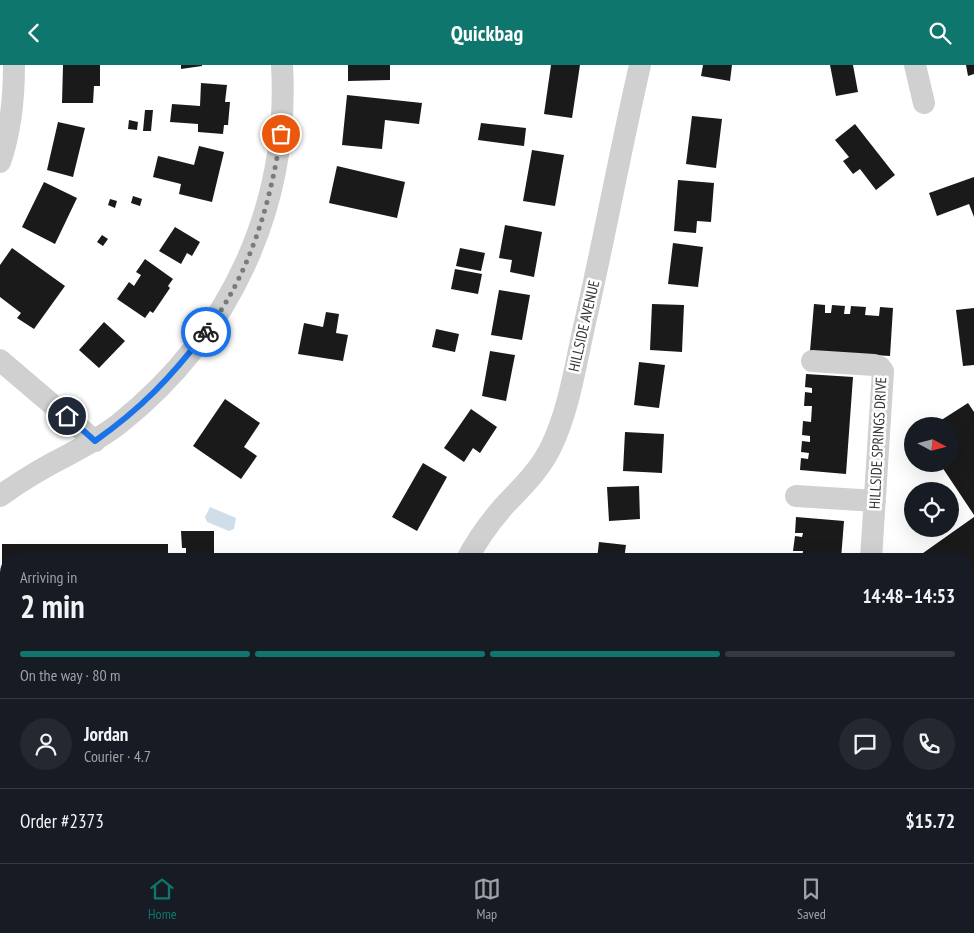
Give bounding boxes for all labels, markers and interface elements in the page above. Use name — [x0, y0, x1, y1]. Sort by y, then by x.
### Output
icon: back — [20, 19, 48, 47]
text: Quickbag — [451, 19, 523, 47]
icon: search — [926, 19, 954, 47]
pin — [260, 113, 302, 155]
icon: bag — [267, 120, 295, 148]
street label: HILLSIDE AVENUE — [564, 278, 603, 373]
courier — [181, 307, 231, 357]
icon: bike — [192, 318, 220, 346]
street label: HILLSIDE SPRINGS DRIVE — [865, 376, 890, 510]
pin — [46, 395, 88, 437]
icon: home — [53, 402, 81, 430]
north arrow — [904, 417, 959, 473]
map controls — [904, 417, 959, 537]
button: locate — [904, 482, 959, 537]
text: Arriving in — [20, 567, 77, 587]
text: 14:48–14:53 — [862, 584, 955, 608]
text: 2 min — [20, 585, 85, 627]
text: On the way · 80 m — [20, 665, 120, 685]
button: person — [20, 718, 72, 770]
button: chat — [839, 718, 891, 770]
button: phone — [903, 718, 955, 770]
text: Jordan — [84, 722, 128, 746]
text: Courier · 4.7 — [84, 746, 151, 766]
text: Order #2373 — [20, 809, 104, 833]
text: $15.72 — [906, 809, 955, 833]
tab: Home — [148, 875, 177, 923]
tab: Map — [473, 875, 501, 923]
tab: Saved — [797, 875, 826, 923]

